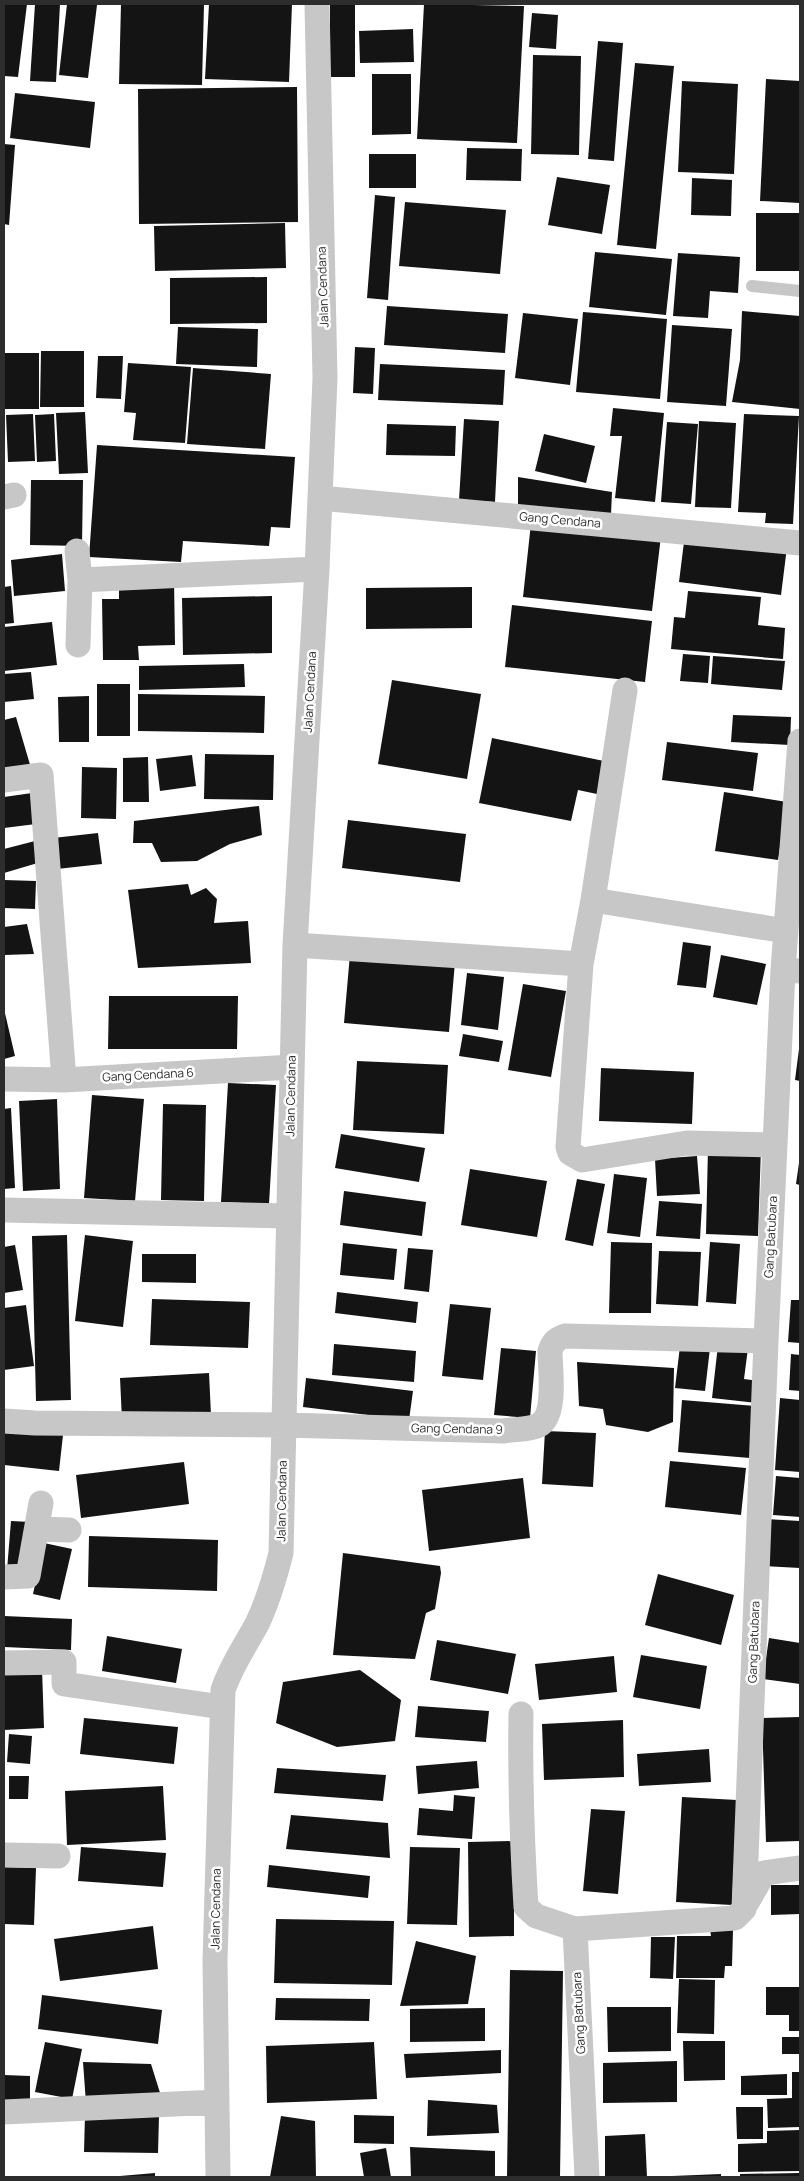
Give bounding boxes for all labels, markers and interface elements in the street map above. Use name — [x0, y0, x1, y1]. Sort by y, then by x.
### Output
street label: Jalan Cendana — [313, 246, 332, 328]
street label: Gang Cendana — [519, 507, 602, 532]
street label: Jalan Cendana — [299, 651, 320, 733]
street label: Jalan Cendana — [281, 1055, 300, 1137]
street label: Gang Cendana 6 — [102, 1064, 194, 1085]
street label: Gang Batubara — [760, 1195, 781, 1278]
street label: Gang Cendana 9 — [411, 1419, 503, 1438]
street label: Jalan Cendana — [272, 1460, 291, 1542]
street label: Gang Batubara — [744, 1601, 763, 1683]
street label: Jalan Cendana — [206, 1868, 225, 1950]
street label: Gang Batubara — [568, 1972, 589, 2055]

